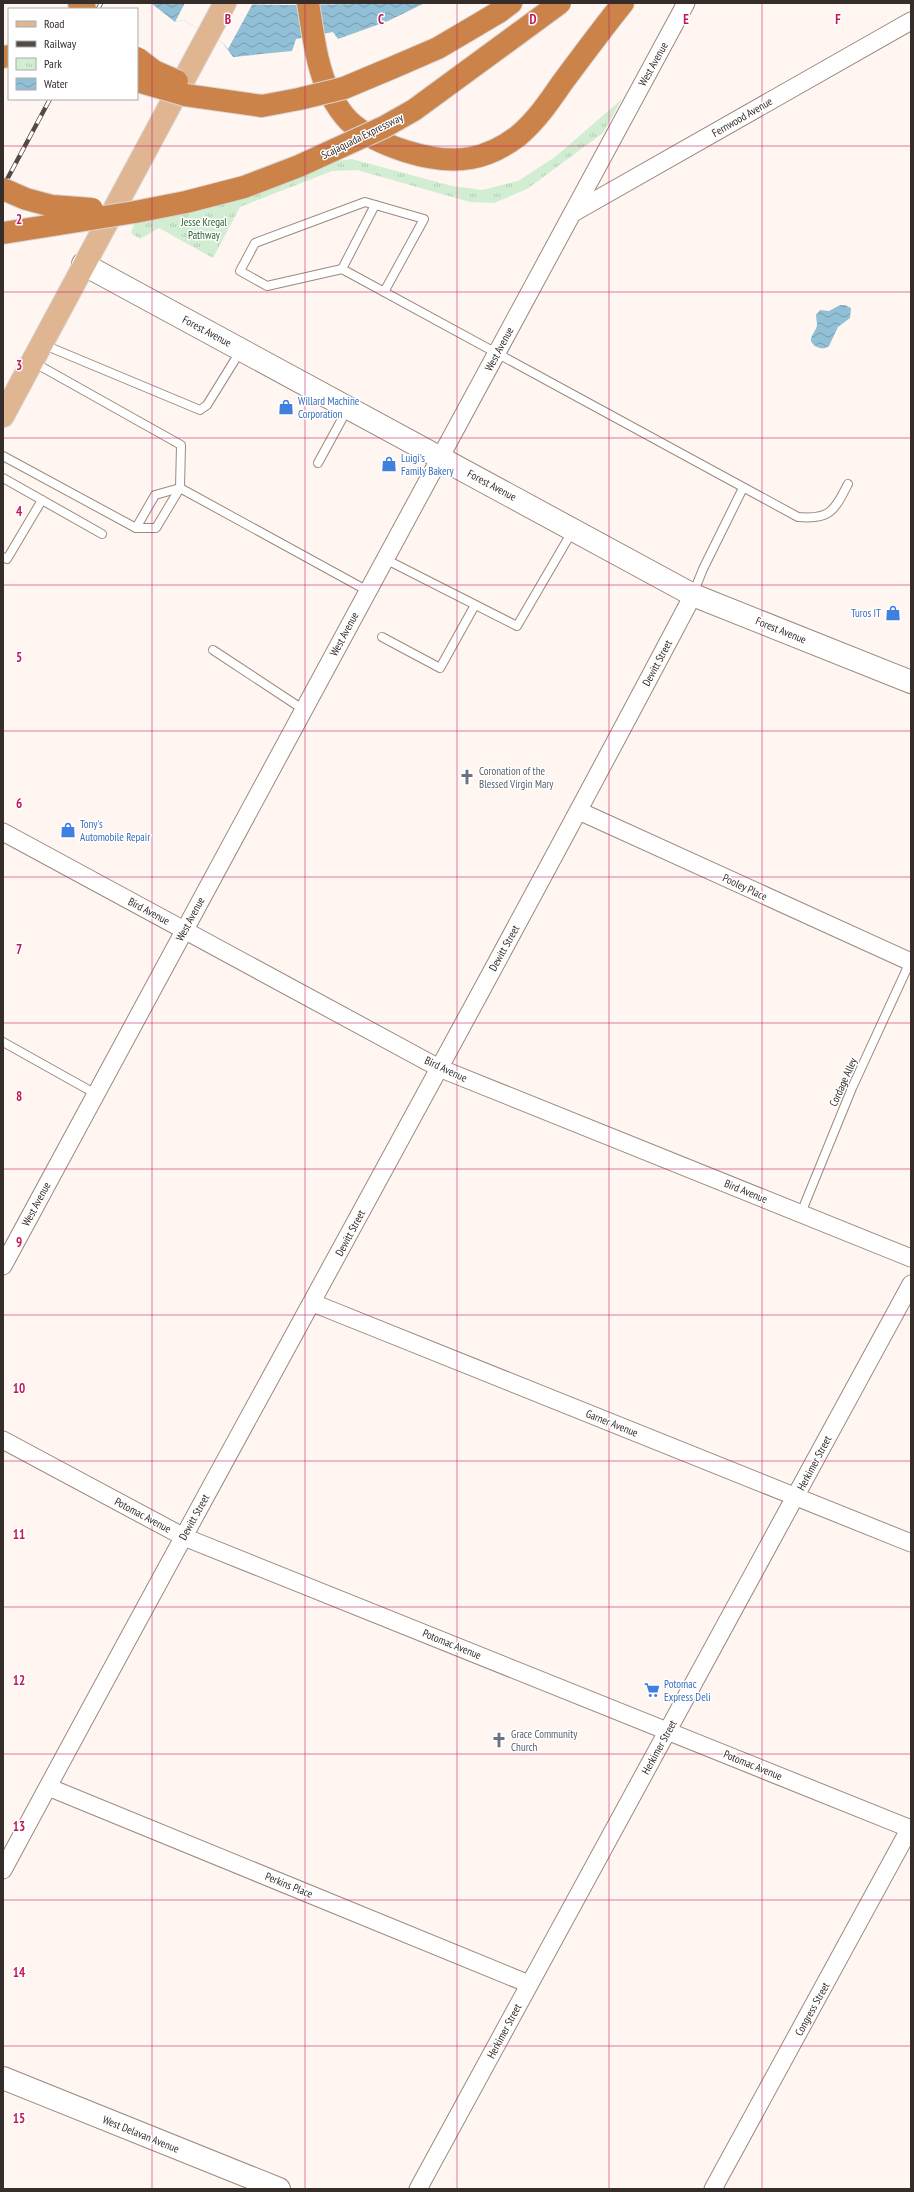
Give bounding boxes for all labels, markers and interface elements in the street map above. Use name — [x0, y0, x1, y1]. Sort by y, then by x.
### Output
legend — [8, 8, 138, 100]
text: B — [225, 11, 231, 28]
text: C — [378, 11, 384, 28]
text: D — [530, 11, 537, 28]
text: E — [683, 11, 689, 28]
text: F — [835, 11, 841, 28]
text: Road — [44, 16, 64, 31]
text: Railway — [44, 36, 77, 51]
street label: West Avenue — [635, 39, 671, 88]
text: Park — [44, 56, 62, 71]
text: Water — [44, 76, 69, 91]
street label: Fernwood Avenue — [709, 94, 775, 140]
street label: Scajaquada Expressway — [319, 110, 406, 162]
text: 2 — [16, 211, 22, 228]
park label: Jesse Kregal Pathway — [180, 215, 227, 242]
street label: Forest Avenue — [180, 312, 234, 350]
street label: West Avenue — [482, 324, 517, 374]
text: 3 — [16, 357, 22, 374]
place label: Willard Machine Corporation — [298, 394, 360, 421]
shop icon: Willard Machine Corporation — [277, 398, 295, 416]
place label: Luigi's Family Bakery — [401, 451, 454, 478]
shop icon: Luigi's Family Bakery — [380, 455, 398, 473]
street label: Forest Avenue — [465, 466, 519, 504]
text: 4 — [16, 503, 23, 520]
shop icon: Turos IT — [884, 604, 902, 622]
place label: Turos IT — [851, 606, 881, 620]
street label: West Avenue — [327, 609, 362, 659]
street label: Forest Avenue — [754, 613, 809, 647]
street label: Dewitt Street — [639, 638, 675, 688]
text: 5 — [16, 649, 22, 666]
place label: Coronation of the Blessed Virgin Mary — [479, 764, 554, 791]
church icon: Coronation of the Blessed Virgin Mary — [458, 768, 476, 786]
text: 6 — [16, 795, 22, 812]
place label: Tony's Automobile Repair — [80, 817, 150, 844]
shop icon: Tony's Automobile Repair — [59, 821, 77, 839]
street label: Pooley Place — [721, 871, 770, 904]
street label: Bird Avenue — [126, 894, 173, 928]
street label: West Avenue — [173, 894, 208, 944]
street label: Dewitt Street — [486, 923, 522, 973]
text: 7 — [16, 941, 22, 958]
street label: Bird Avenue — [423, 1053, 470, 1085]
street label: Cordage Alley — [826, 1055, 860, 1109]
text: 8 — [16, 1088, 22, 1105]
street label: Bird Avenue — [722, 1176, 770, 1206]
street label: West Avenue — [19, 1179, 54, 1229]
street label: Dewitt Street — [332, 1208, 368, 1258]
text: 9 — [16, 1234, 22, 1251]
text: 10 — [13, 1380, 25, 1397]
street label: Garner Avenue — [584, 1406, 641, 1440]
street label: Herkimer Street — [794, 1433, 834, 1493]
street label: Dewitt Street — [176, 1492, 212, 1542]
street label: Potomac Avenue — [112, 1494, 174, 1536]
text: 11 — [13, 1526, 25, 1543]
street label: Potomac Avenue — [421, 1626, 484, 1662]
text: 12 — [13, 1672, 25, 1689]
place label: Potomac Express Deli — [664, 1677, 711, 1704]
supermarket icon: Potomac Express Deli — [643, 1681, 661, 1699]
street label: Herkimer Street — [638, 1717, 680, 1777]
place label: Grace Community Church — [511, 1727, 578, 1754]
church icon: Grace Community Church — [490, 1731, 508, 1749]
street label: Potomac Avenue — [722, 1747, 785, 1783]
text: 13 — [13, 1818, 25, 1835]
street label: Perkins Place — [263, 1869, 315, 1901]
text: 14 — [13, 1964, 26, 1981]
street label: Congress Street — [792, 1980, 832, 2038]
street label: Herkimer Street — [484, 2001, 524, 2061]
text: 15 — [13, 2110, 25, 2127]
street label: West Delavan Avenue — [101, 2112, 182, 2156]

